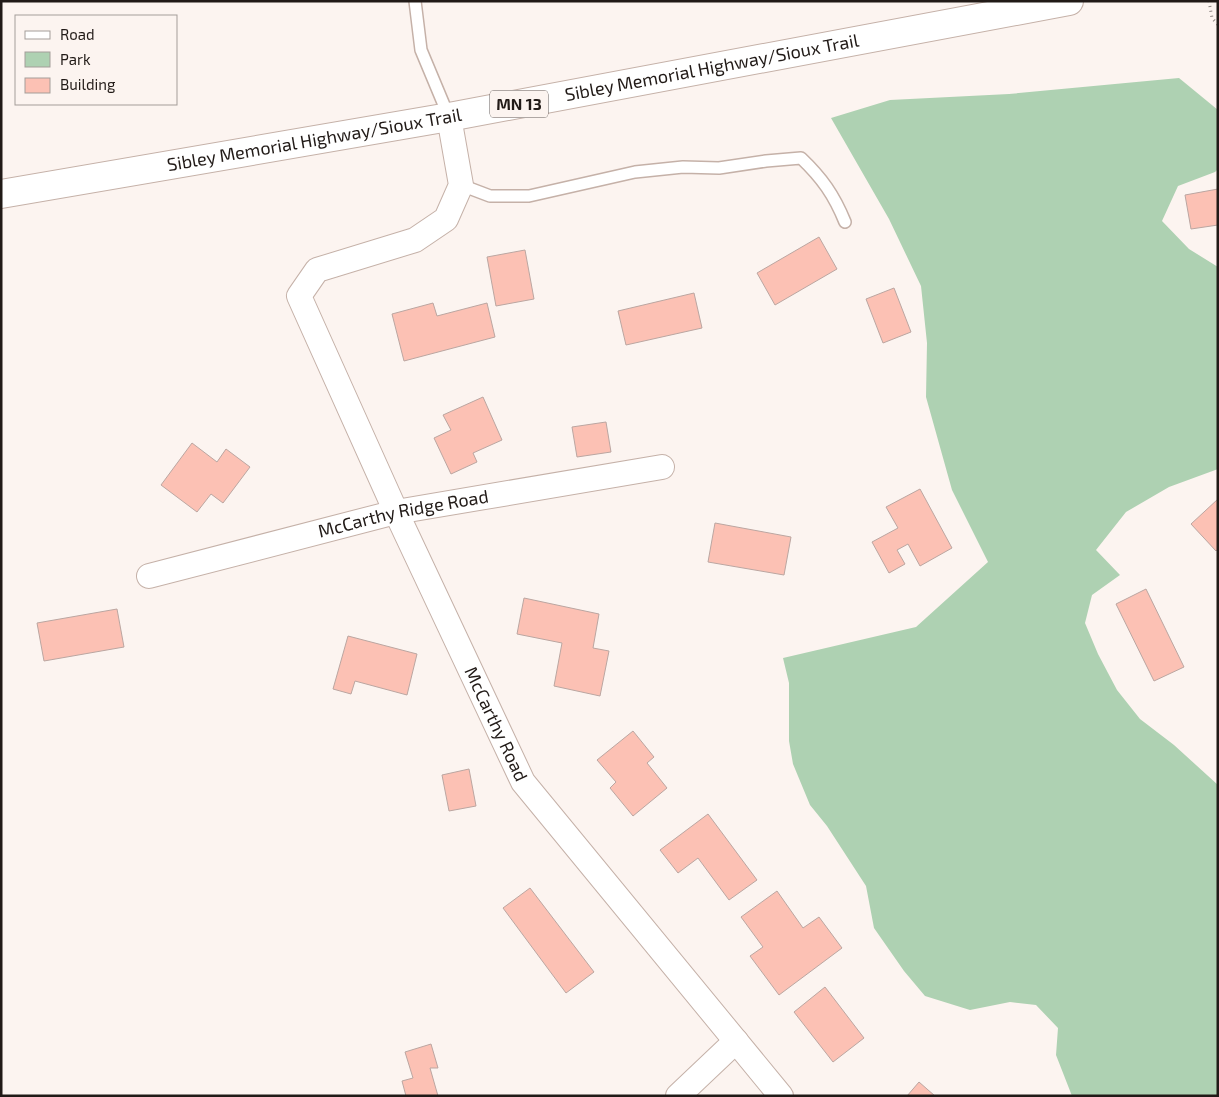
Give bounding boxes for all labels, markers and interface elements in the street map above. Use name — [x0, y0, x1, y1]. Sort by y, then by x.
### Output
legend — [15, 15, 178, 105]
text: Road — [60, 25, 95, 43]
street label: Sibley Memorial Highway/Sioux Trail — [563, 28, 861, 105]
text: Park — [60, 50, 91, 68]
text: Building — [60, 75, 116, 93]
road number: MN 13 — [490, 90, 548, 118]
street label: Sibley Memorial Highway/Sioux Trail — [165, 103, 464, 175]
street label: McCarthy Ridge Road — [316, 485, 490, 542]
street label: McCarthy Road — [460, 663, 533, 784]

